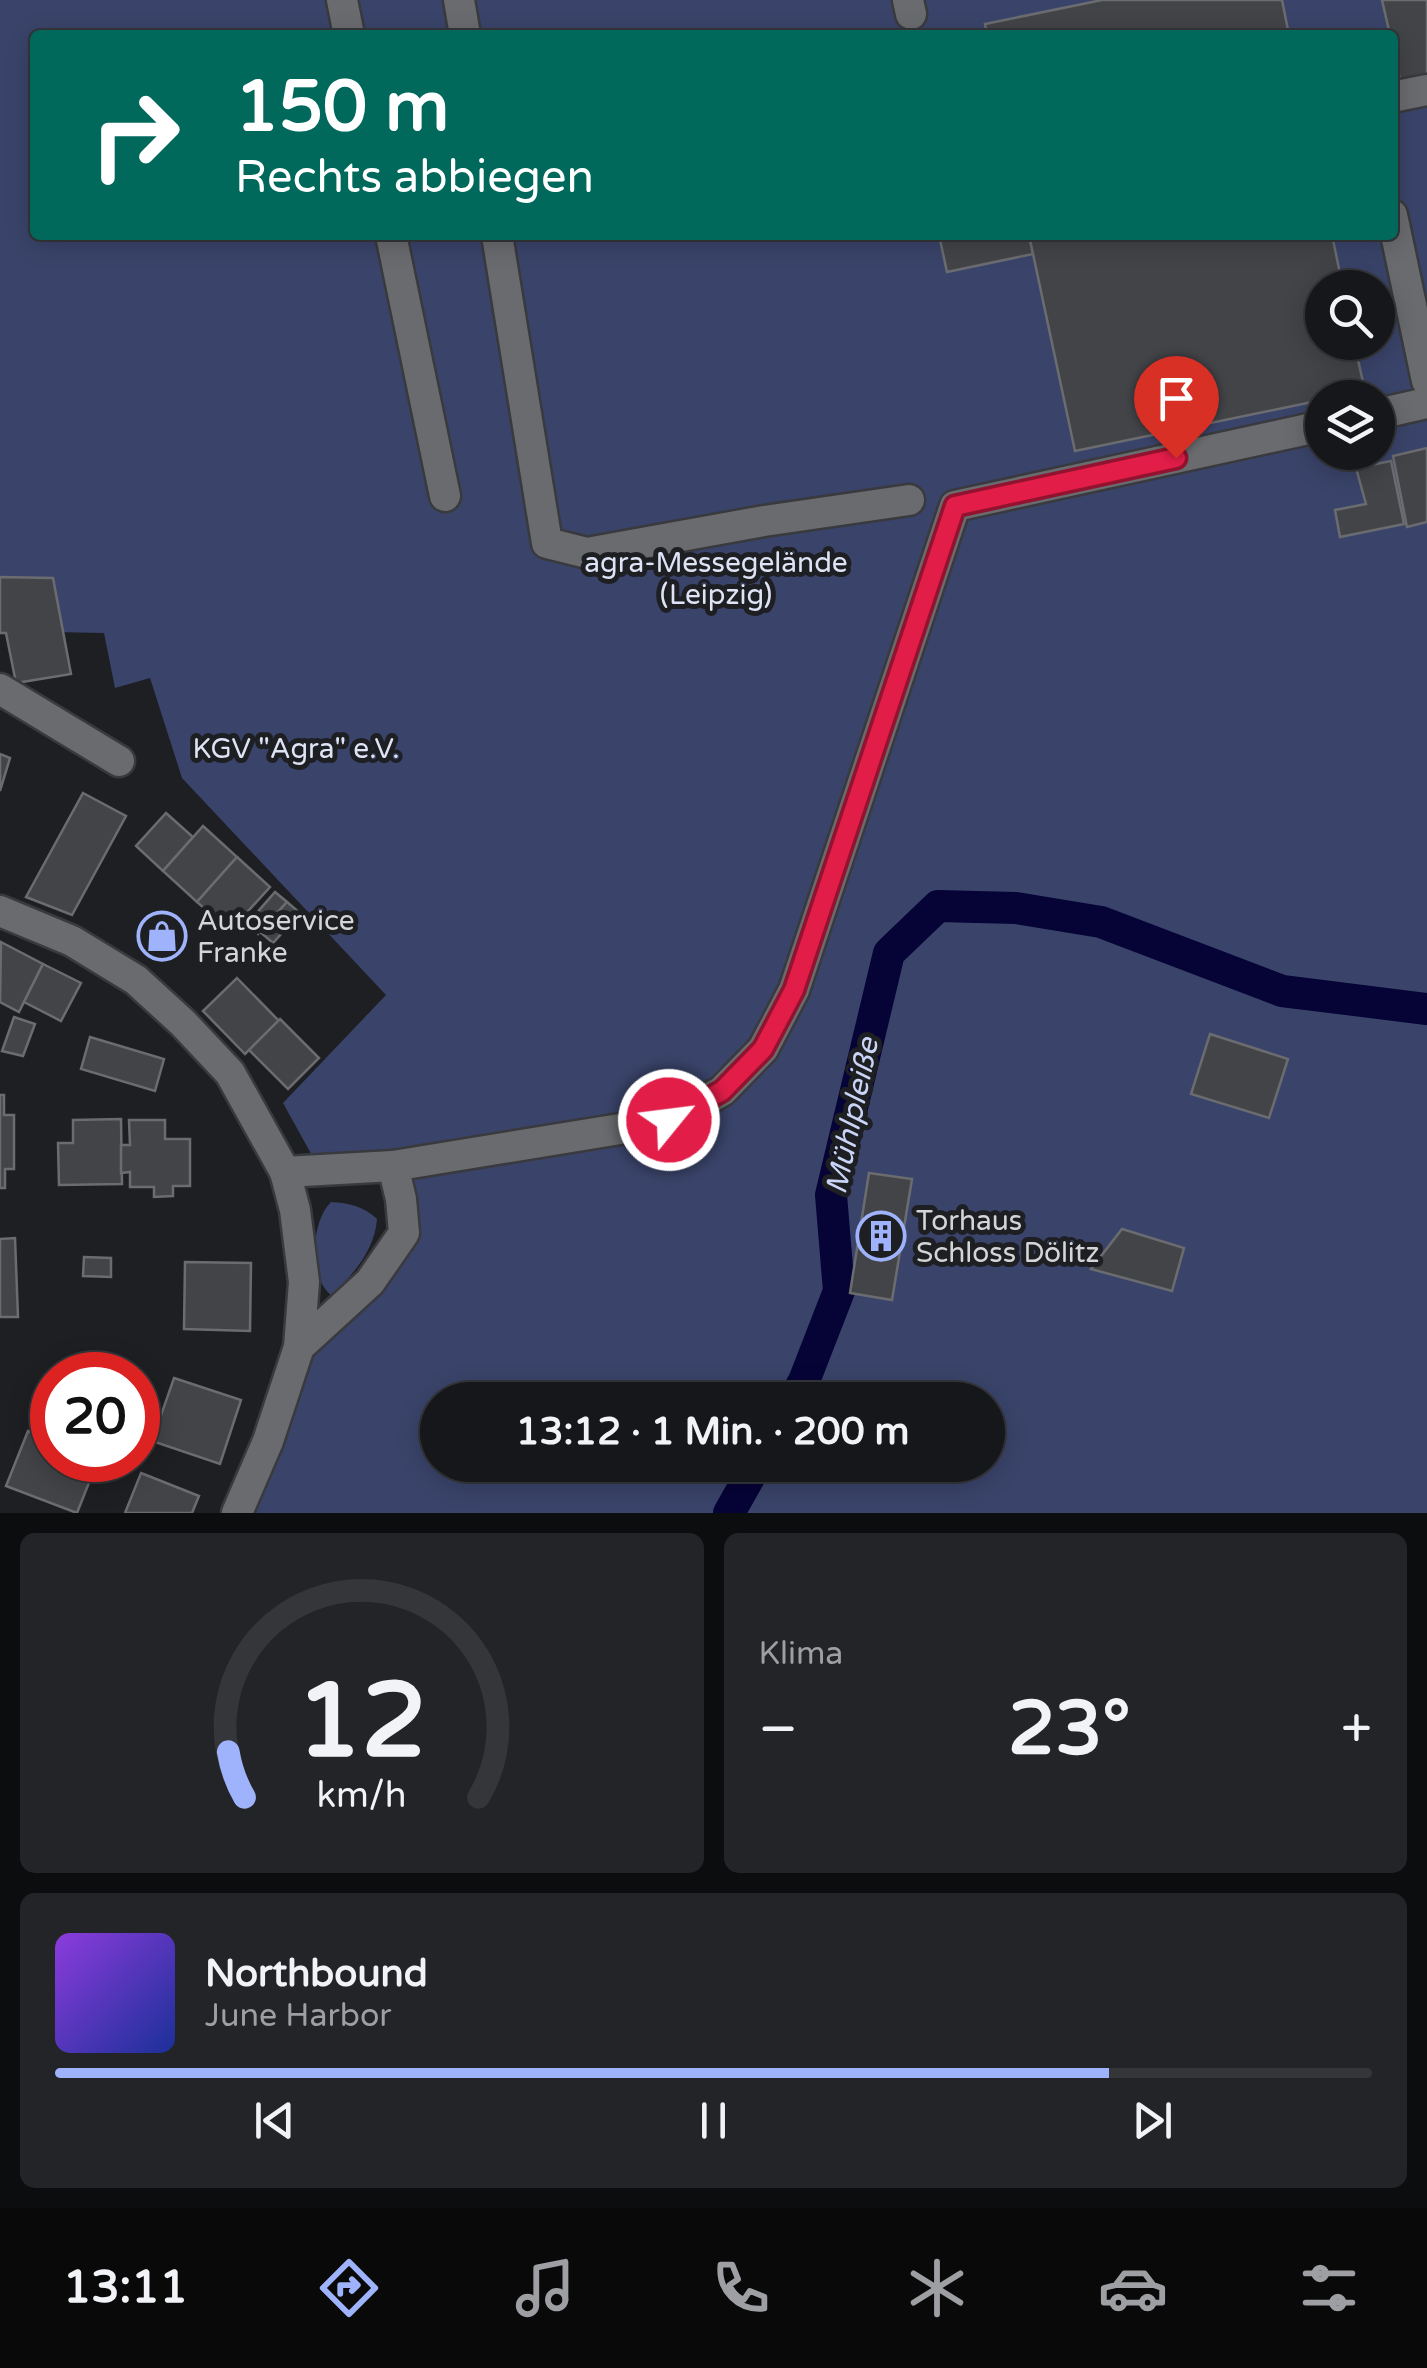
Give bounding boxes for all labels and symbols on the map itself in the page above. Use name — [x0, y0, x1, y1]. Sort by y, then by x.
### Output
pin — [1134, 356, 1219, 459]
park label: agra-Messegelände (Leipzig) — [584, 546, 848, 612]
park label: KGV "Agra" e.V. — [193, 732, 399, 766]
place label: Autoservice Franke — [197, 904, 355, 970]
shop icon: Autoservice Franke — [136, 910, 188, 962]
water label: Mühlpleiße — [818, 1033, 887, 1198]
position arrow — [617, 1068, 721, 1172]
place label: Torhaus Schloss Dölitz — [916, 1204, 1100, 1270]
building icon: Torhaus Schloss Dölitz — [855, 1210, 907, 1262]
speed limit sign: 20 — [30, 1352, 160, 1482]

